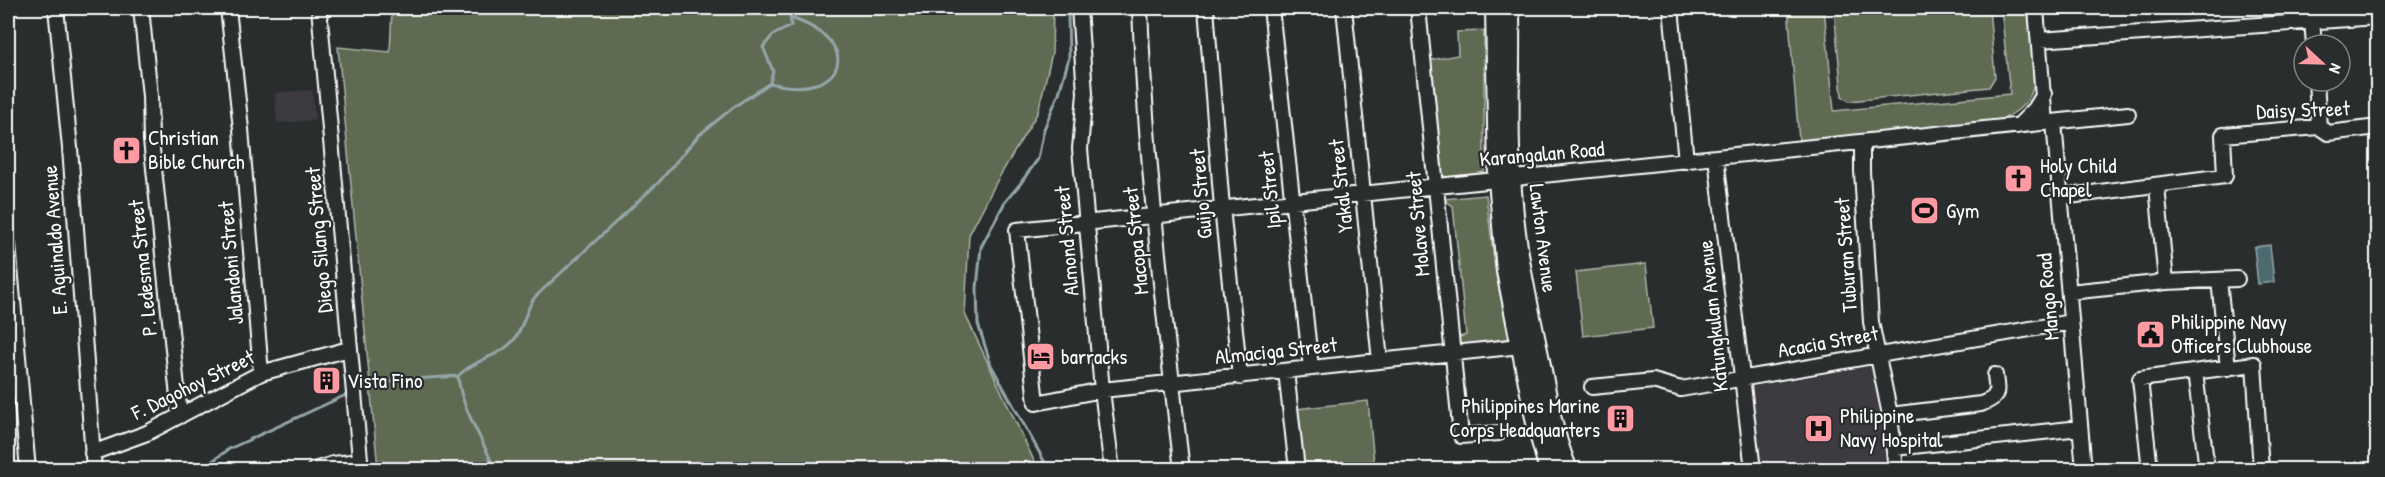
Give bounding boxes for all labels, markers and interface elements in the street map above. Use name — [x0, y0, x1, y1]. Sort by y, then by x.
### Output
north arrow — [2292, 33, 2352, 93]
text: N — [2324, 61, 2348, 77]
street label: Daisy Street — [2256, 93, 2351, 126]
place label: Christian Bible Church — [148, 123, 245, 176]
church icon: Christian Bible Church — [111, 134, 143, 166]
street label: Karangalan Road — [1478, 134, 1606, 173]
street label: Yakal Street — [1321, 137, 1360, 234]
street label: Guijo Street — [1182, 147, 1219, 240]
street label: Ipil Street — [1251, 149, 1288, 230]
place label: Holy Child Chapel — [2040, 151, 2116, 204]
church icon: Holy Child Chapel — [2003, 162, 2035, 194]
street label: E. Aguinaldo Avenue — [35, 165, 74, 316]
street label: Diego Silang Street — [298, 165, 339, 314]
street label: Molave Street — [1398, 170, 1437, 278]
street label: Lawton Avenue — [1522, 182, 1565, 294]
street label: Almond Street — [1047, 184, 1086, 297]
street label: Macopa Street — [1115, 185, 1156, 296]
sports icon: Gym — [1909, 195, 1941, 227]
street label: Tuburan Street — [1827, 196, 1864, 313]
place label: Gym — [1946, 196, 1979, 225]
street label: P. Ledesma Street — [121, 198, 164, 337]
street label: Jalandoni Street — [211, 199, 250, 326]
street label: Katungkulan Avenue — [1690, 239, 1735, 393]
street label: Mango Road — [2029, 252, 2066, 342]
place label: Philippine Navy Officers Clubhouse — [2171, 307, 2312, 360]
street label: Acacia Street — [1775, 318, 1881, 365]
public building icon: Philippine Navy Officers Clubhouse — [2134, 318, 2166, 350]
street label: Almaciga Street — [1214, 330, 1339, 371]
hotel icon: barracks — [1024, 341, 1056, 373]
street label: F. Dagohoy Street — [126, 342, 260, 427]
place label: barracks — [1061, 342, 1127, 371]
building icon: Vista Fino — [310, 365, 342, 397]
place label: Vista Fino — [347, 366, 422, 395]
place label: Philippines Marine Corps Headquarters — [1449, 391, 1600, 444]
place label: Philippine Navy Hospital — [1840, 401, 1943, 454]
building icon: Philippines Marine Corps Headquarters — [1605, 402, 1637, 434]
hospital icon: Philippine Navy Hospital — [1803, 412, 1835, 444]

